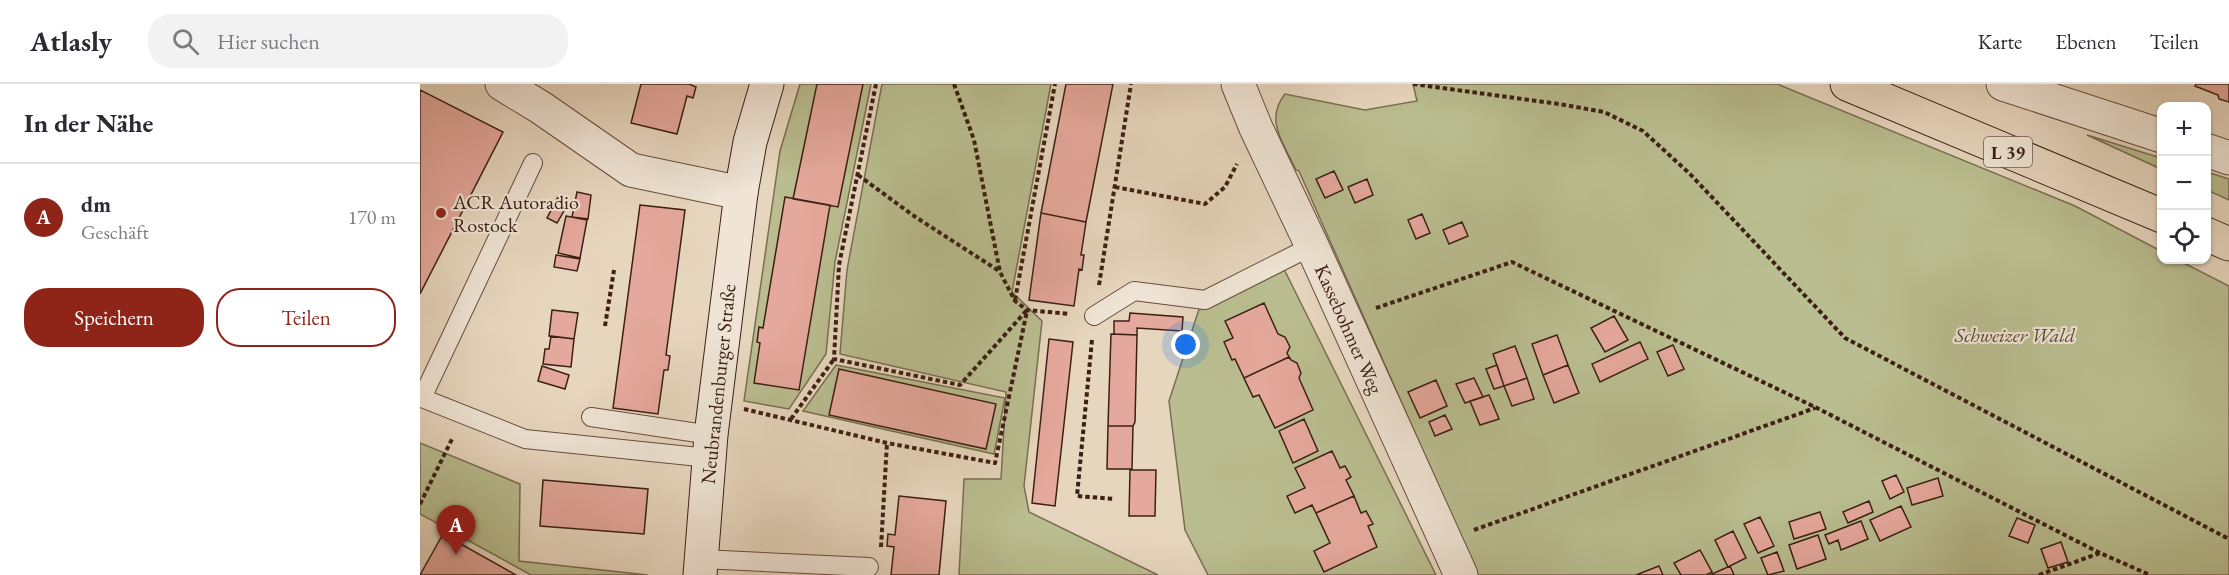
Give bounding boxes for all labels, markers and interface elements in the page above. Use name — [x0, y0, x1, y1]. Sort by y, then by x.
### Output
search box — [148, 14, 568, 68]
text: Atlasly — [30, 23, 112, 59]
icon: search — [169, 25, 202, 58]
text: Hier suchen — [217, 27, 320, 56]
text: Karte — [1978, 28, 2022, 55]
text: Ebenen — [2055, 28, 2116, 55]
text: Teilen — [2149, 28, 2199, 55]
map controls — [2157, 102, 2211, 264]
button: + — [2157, 102, 2211, 156]
text: In der Nähe — [24, 106, 153, 140]
road number: L 39 — [1984, 137, 2032, 167]
button: − — [2157, 156, 2211, 210]
place label: ACR Autoradio Rostock — [452, 189, 579, 238]
text: dm — [81, 190, 111, 219]
text: A — [36, 204, 51, 230]
text: 170 m — [348, 204, 396, 230]
marker: ACR Autoradio Rostock — [434, 206, 448, 220]
button: locate — [2157, 210, 2211, 264]
text: Geschäft — [81, 219, 149, 245]
street label: Kassebohmer Weg — [1309, 260, 1389, 398]
street label: Neubrandenburger Straße — [695, 282, 741, 485]
button: Speichern — [24, 288, 204, 347]
button: Teilen — [216, 288, 396, 347]
park label: Schweizer Wald — [1954, 322, 2076, 348]
your location — [1171, 330, 1200, 359]
pin: A — [436, 506, 476, 555]

